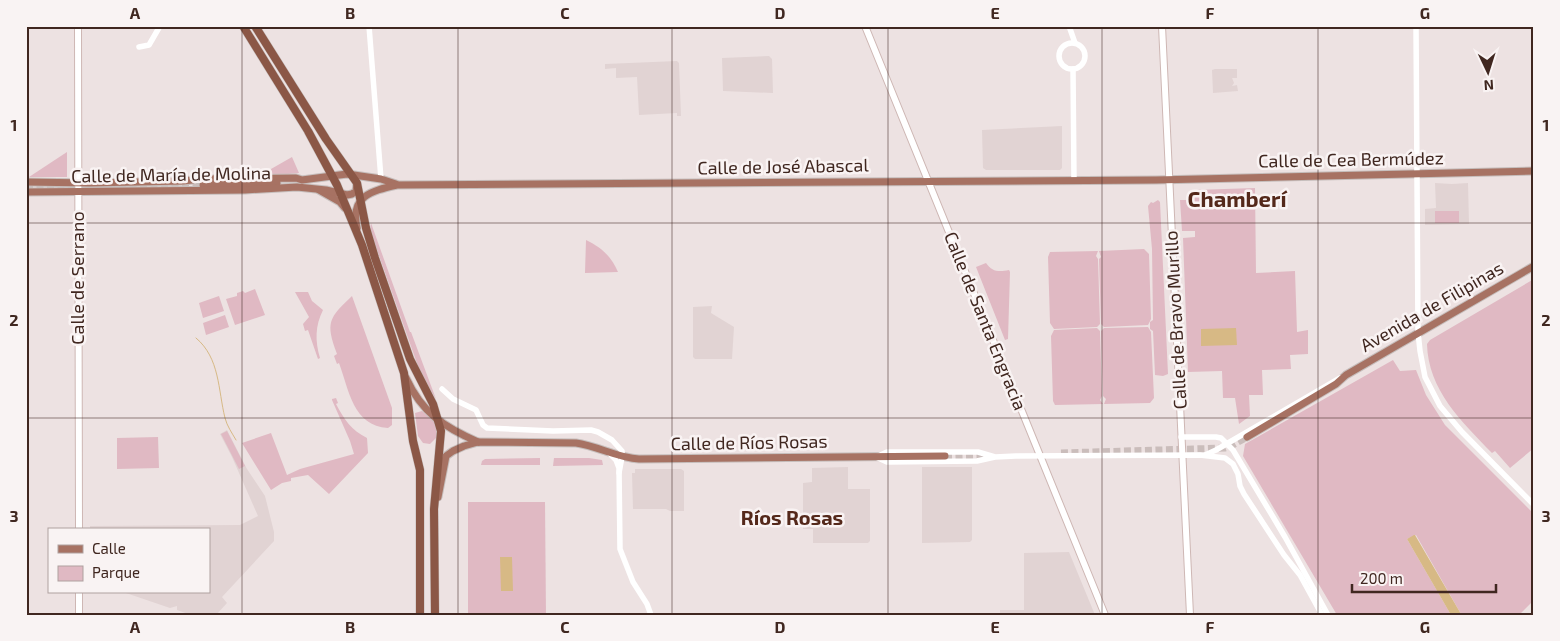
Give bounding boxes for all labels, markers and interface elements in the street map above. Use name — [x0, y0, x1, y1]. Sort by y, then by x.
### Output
text: A — [130, 3, 141, 22]
text: B — [345, 3, 355, 22]
text: C — [560, 3, 570, 22]
text: D — [775, 3, 786, 22]
text: E — [990, 3, 1000, 22]
text: F — [1206, 3, 1215, 22]
text: G — [1420, 3, 1430, 22]
north arrow — [1462, 48, 1512, 98]
text: N — [1483, 77, 1495, 94]
text: 1 — [11, 115, 17, 134]
text: 1 — [1543, 115, 1549, 134]
street label: Calle de Cea Bermúdez — [1258, 146, 1444, 172]
street label: Calle de José Abascal — [697, 153, 870, 178]
street label: Calle de María de Molina — [71, 161, 271, 187]
district label: Chamberí — [1187, 185, 1287, 211]
street label: Calle de Serrano — [66, 211, 88, 345]
street label: Calle de Santa Engracia — [940, 228, 1032, 413]
street label: Calle de Bravo Murillo — [1159, 230, 1191, 410]
street label: Avenida de Filipinas — [1356, 256, 1507, 356]
text: 2 — [9, 310, 19, 329]
text: 2 — [1541, 310, 1551, 329]
street label: Calle de Ríos Rosas — [670, 430, 828, 454]
district label: Ríos Rosas — [741, 505, 843, 529]
text: 3 — [9, 506, 19, 525]
text: 3 — [1541, 506, 1551, 525]
legend — [48, 528, 210, 594]
text: Calle — [92, 539, 126, 557]
scale bar — [1352, 561, 1496, 593]
text: Parque — [92, 563, 140, 581]
text: 200 m — [1360, 569, 1403, 587]
text: A — [130, 617, 141, 636]
text: B — [345, 617, 355, 636]
text: C — [560, 617, 570, 636]
text: D — [775, 617, 786, 636]
text: E — [990, 617, 1000, 636]
text: F — [1206, 617, 1215, 636]
text: G — [1420, 617, 1430, 636]

